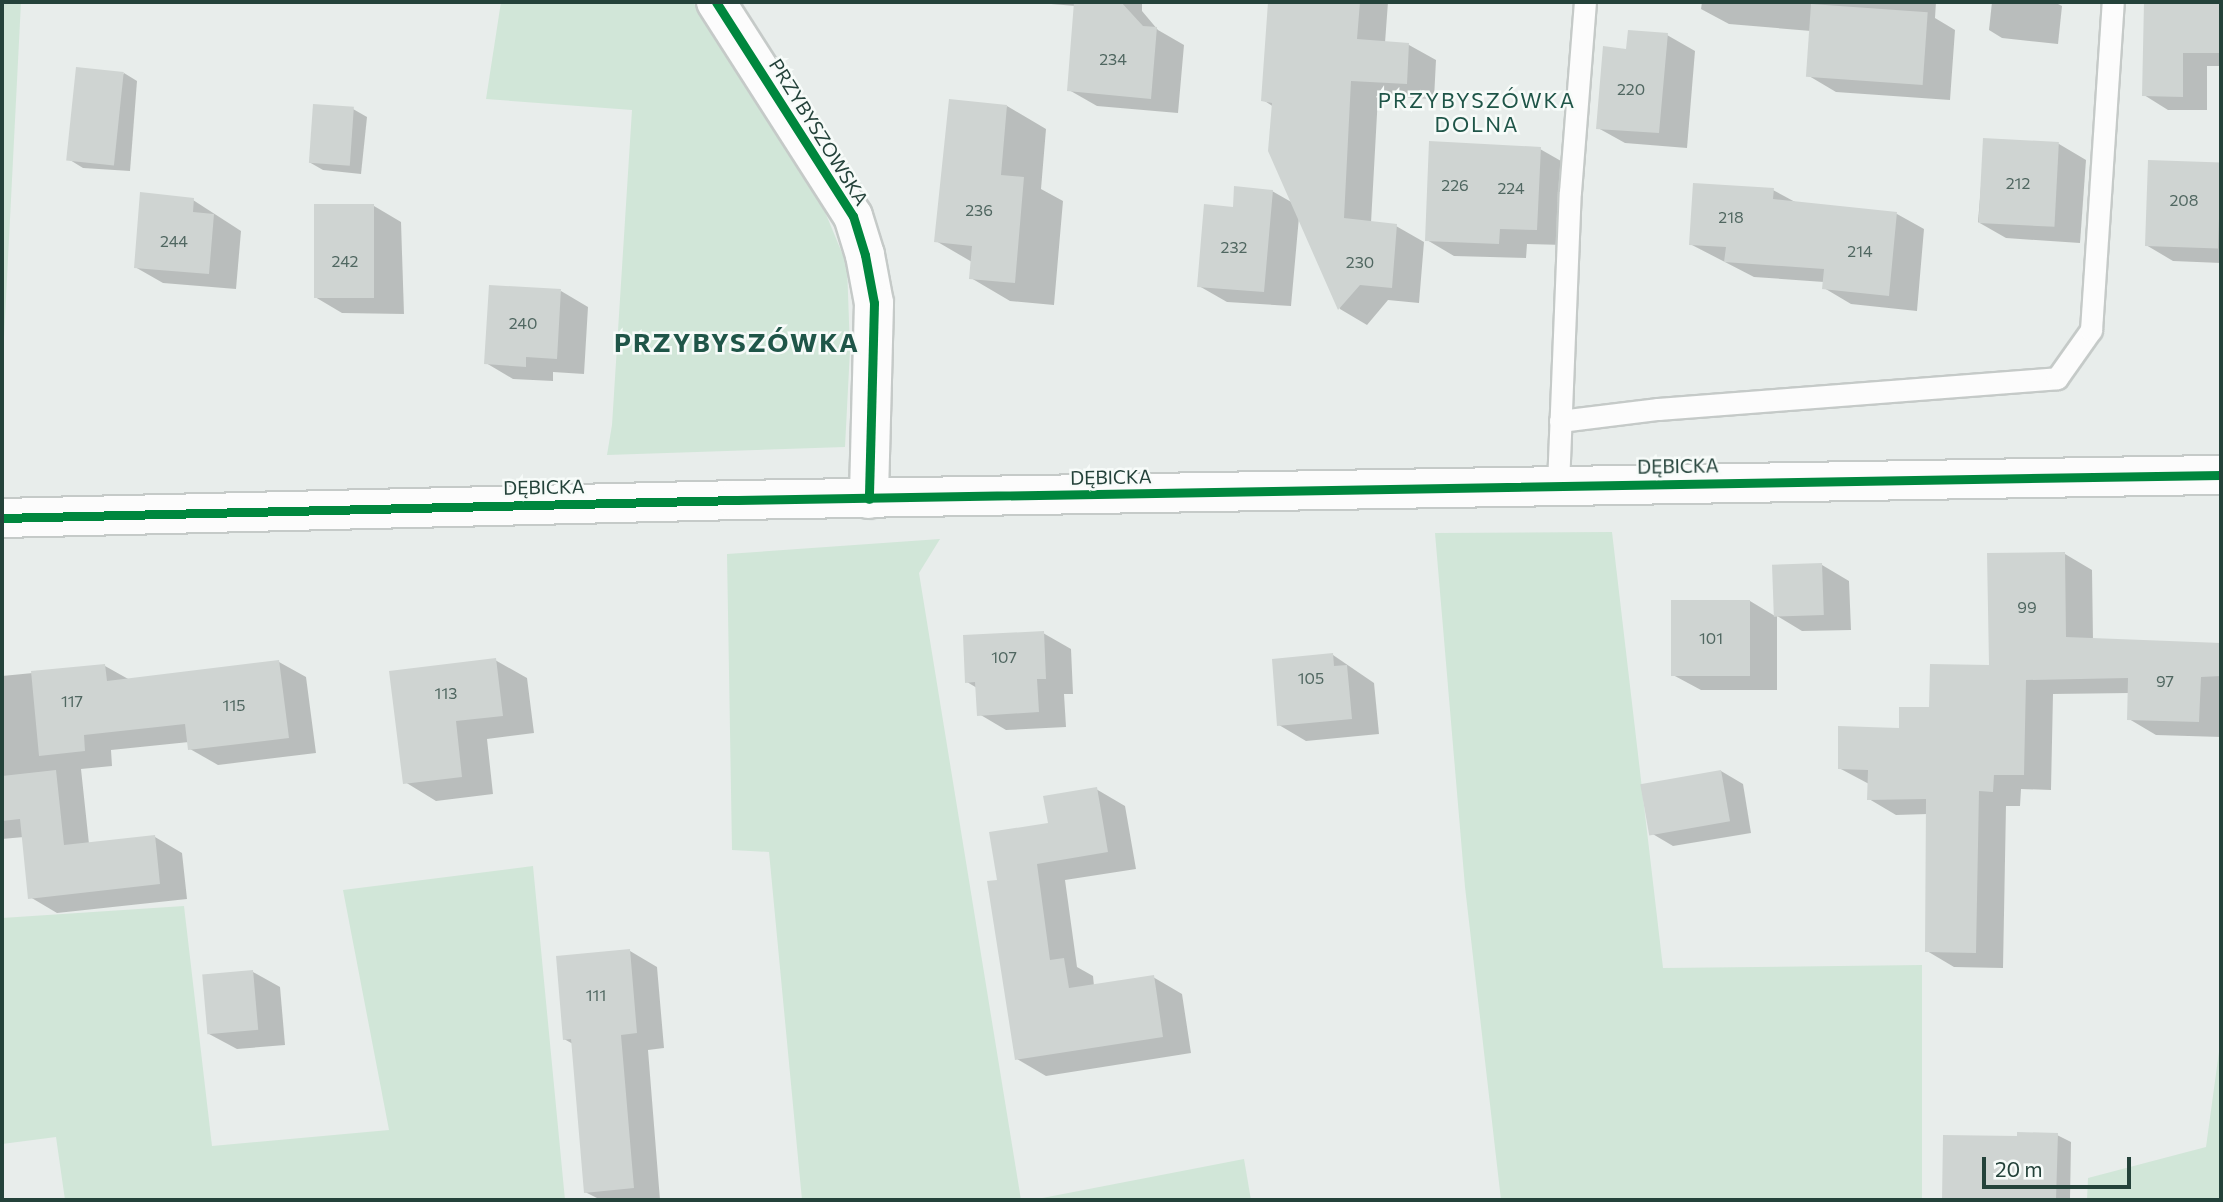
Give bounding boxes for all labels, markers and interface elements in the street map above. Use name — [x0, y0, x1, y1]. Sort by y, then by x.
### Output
house number: 234 — [1099, 49, 1127, 69]
street label: PRZYBYSZOWSKA — [765, 55, 873, 209]
house number: 220 — [1617, 79, 1645, 99]
district label: PRZYBYSZÓWKA DOLNA — [1379, 87, 1575, 137]
house number: 212 — [2006, 173, 2030, 193]
house number: 226 — [1441, 175, 1469, 195]
house number: 224 — [1497, 178, 1525, 198]
house number: 208 — [2170, 190, 2198, 210]
house number: 236 — [965, 200, 993, 220]
house number: 218 — [1718, 207, 1744, 227]
house number: 244 — [160, 231, 188, 251]
house number: 232 — [1221, 237, 1247, 257]
house number: 214 — [1847, 241, 1873, 261]
house number: 242 — [332, 251, 358, 271]
house number: 230 — [1346, 252, 1374, 272]
house number: 240 — [509, 313, 537, 333]
district label: PRZYBYSZÓWKA — [616, 326, 858, 358]
street label: DĘBICKA — [1637, 454, 1719, 478]
street label: DĘBICKA — [1070, 465, 1152, 489]
street label: DĘBICKA — [503, 475, 585, 499]
house number: 99 — [2017, 597, 2037, 617]
house number: 101 — [1699, 628, 1723, 648]
house number: 107 — [991, 647, 1017, 667]
house number: 105 — [1298, 668, 1324, 688]
house number: 97 — [2156, 671, 2174, 691]
house number: 113 — [435, 683, 457, 703]
house number: 117 — [61, 691, 83, 711]
house number: 115 — [223, 695, 245, 715]
house number: 111 — [586, 985, 606, 1005]
scale bar — [1985, 1142, 2134, 1186]
text: 20 m — [1995, 1156, 2043, 1181]

